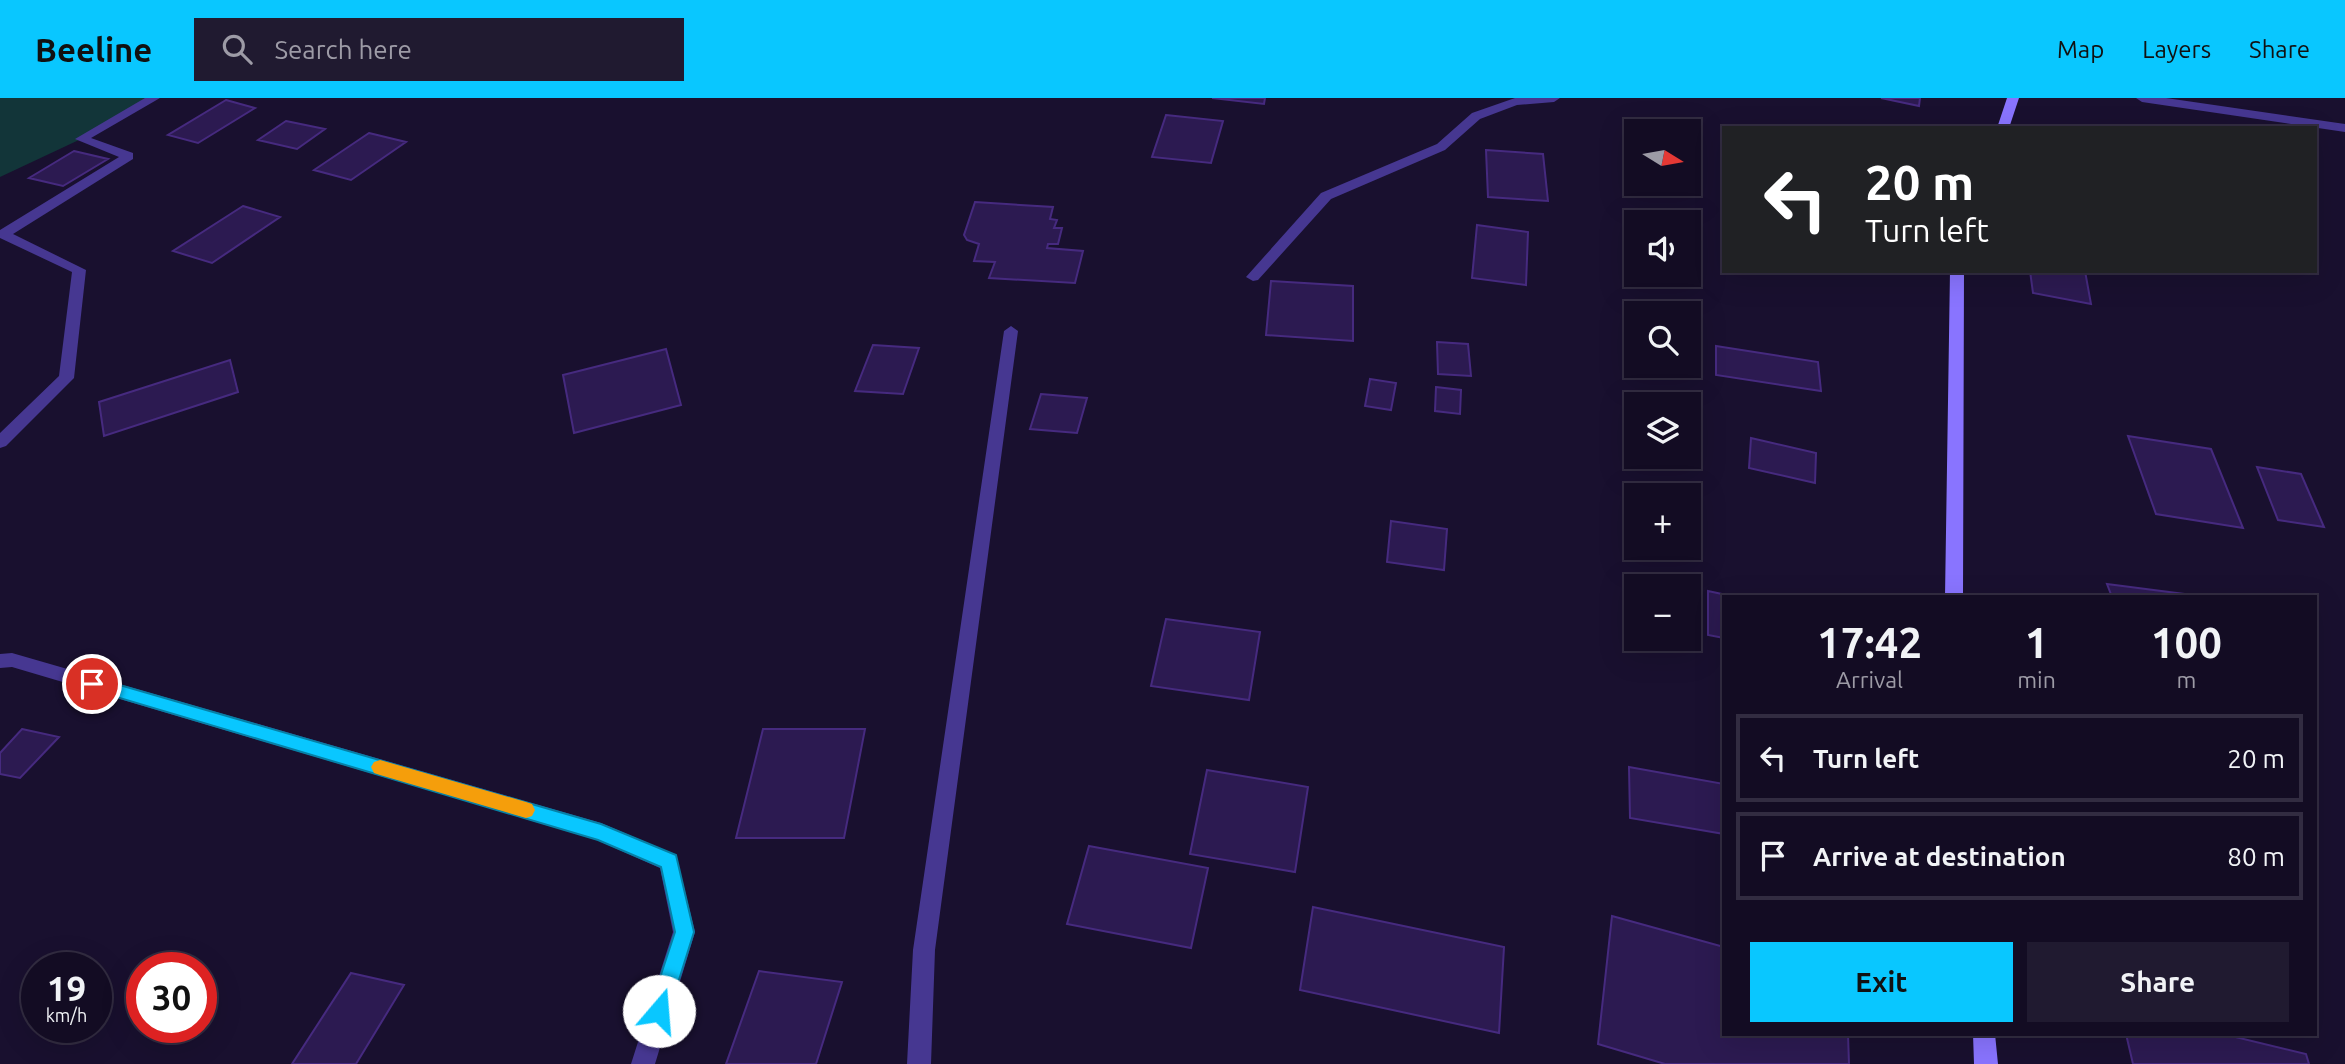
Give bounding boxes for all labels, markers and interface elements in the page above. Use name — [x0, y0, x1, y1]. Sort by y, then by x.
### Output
search box — [194, 18, 684, 81]
icon: search — [218, 30, 256, 68]
text: Beeline — [35, 31, 152, 68]
text: Search here — [274, 35, 412, 64]
text: Map — [2057, 36, 2104, 63]
text: Layers — [2142, 36, 2211, 63]
text: Share — [2249, 36, 2310, 63]
north arrow — [1624, 119, 1701, 196]
map controls — [1624, 119, 1701, 651]
icon: left — [1750, 154, 1841, 245]
text: 20 m — [1865, 154, 1974, 209]
button: sound — [1624, 210, 1701, 287]
text: Turn left — [1865, 212, 1989, 248]
button: search — [1624, 301, 1701, 378]
button: layers — [1624, 392, 1701, 469]
button: + — [1624, 483, 1701, 560]
button: − — [1624, 574, 1701, 651]
text: 17:42 — [1817, 619, 1922, 666]
text: 1 — [2025, 619, 2048, 666]
text: 100 — [2151, 619, 2222, 666]
pin — [62, 654, 122, 714]
icon: arrive — [73, 665, 111, 703]
text: Arrival — [1836, 667, 1903, 692]
text: min — [2017, 667, 2056, 692]
text: m — [2176, 667, 2196, 692]
icon: left — [1754, 739, 1792, 777]
text: Turn left — [1813, 744, 1919, 773]
text: 20 m — [2227, 744, 2285, 773]
icon: arrive — [1754, 837, 1792, 875]
text: Arrive at destination — [1813, 842, 2066, 871]
text: 80 m — [2227, 842, 2285, 871]
button: Exit — [1750, 942, 2013, 1022]
button: Share — [2027, 942, 2289, 1022]
speed limit sign: 30 — [126, 952, 217, 1043]
text: 19 — [47, 968, 86, 1008]
position arrow — [622, 974, 696, 1048]
text: km/h — [46, 1005, 87, 1025]

